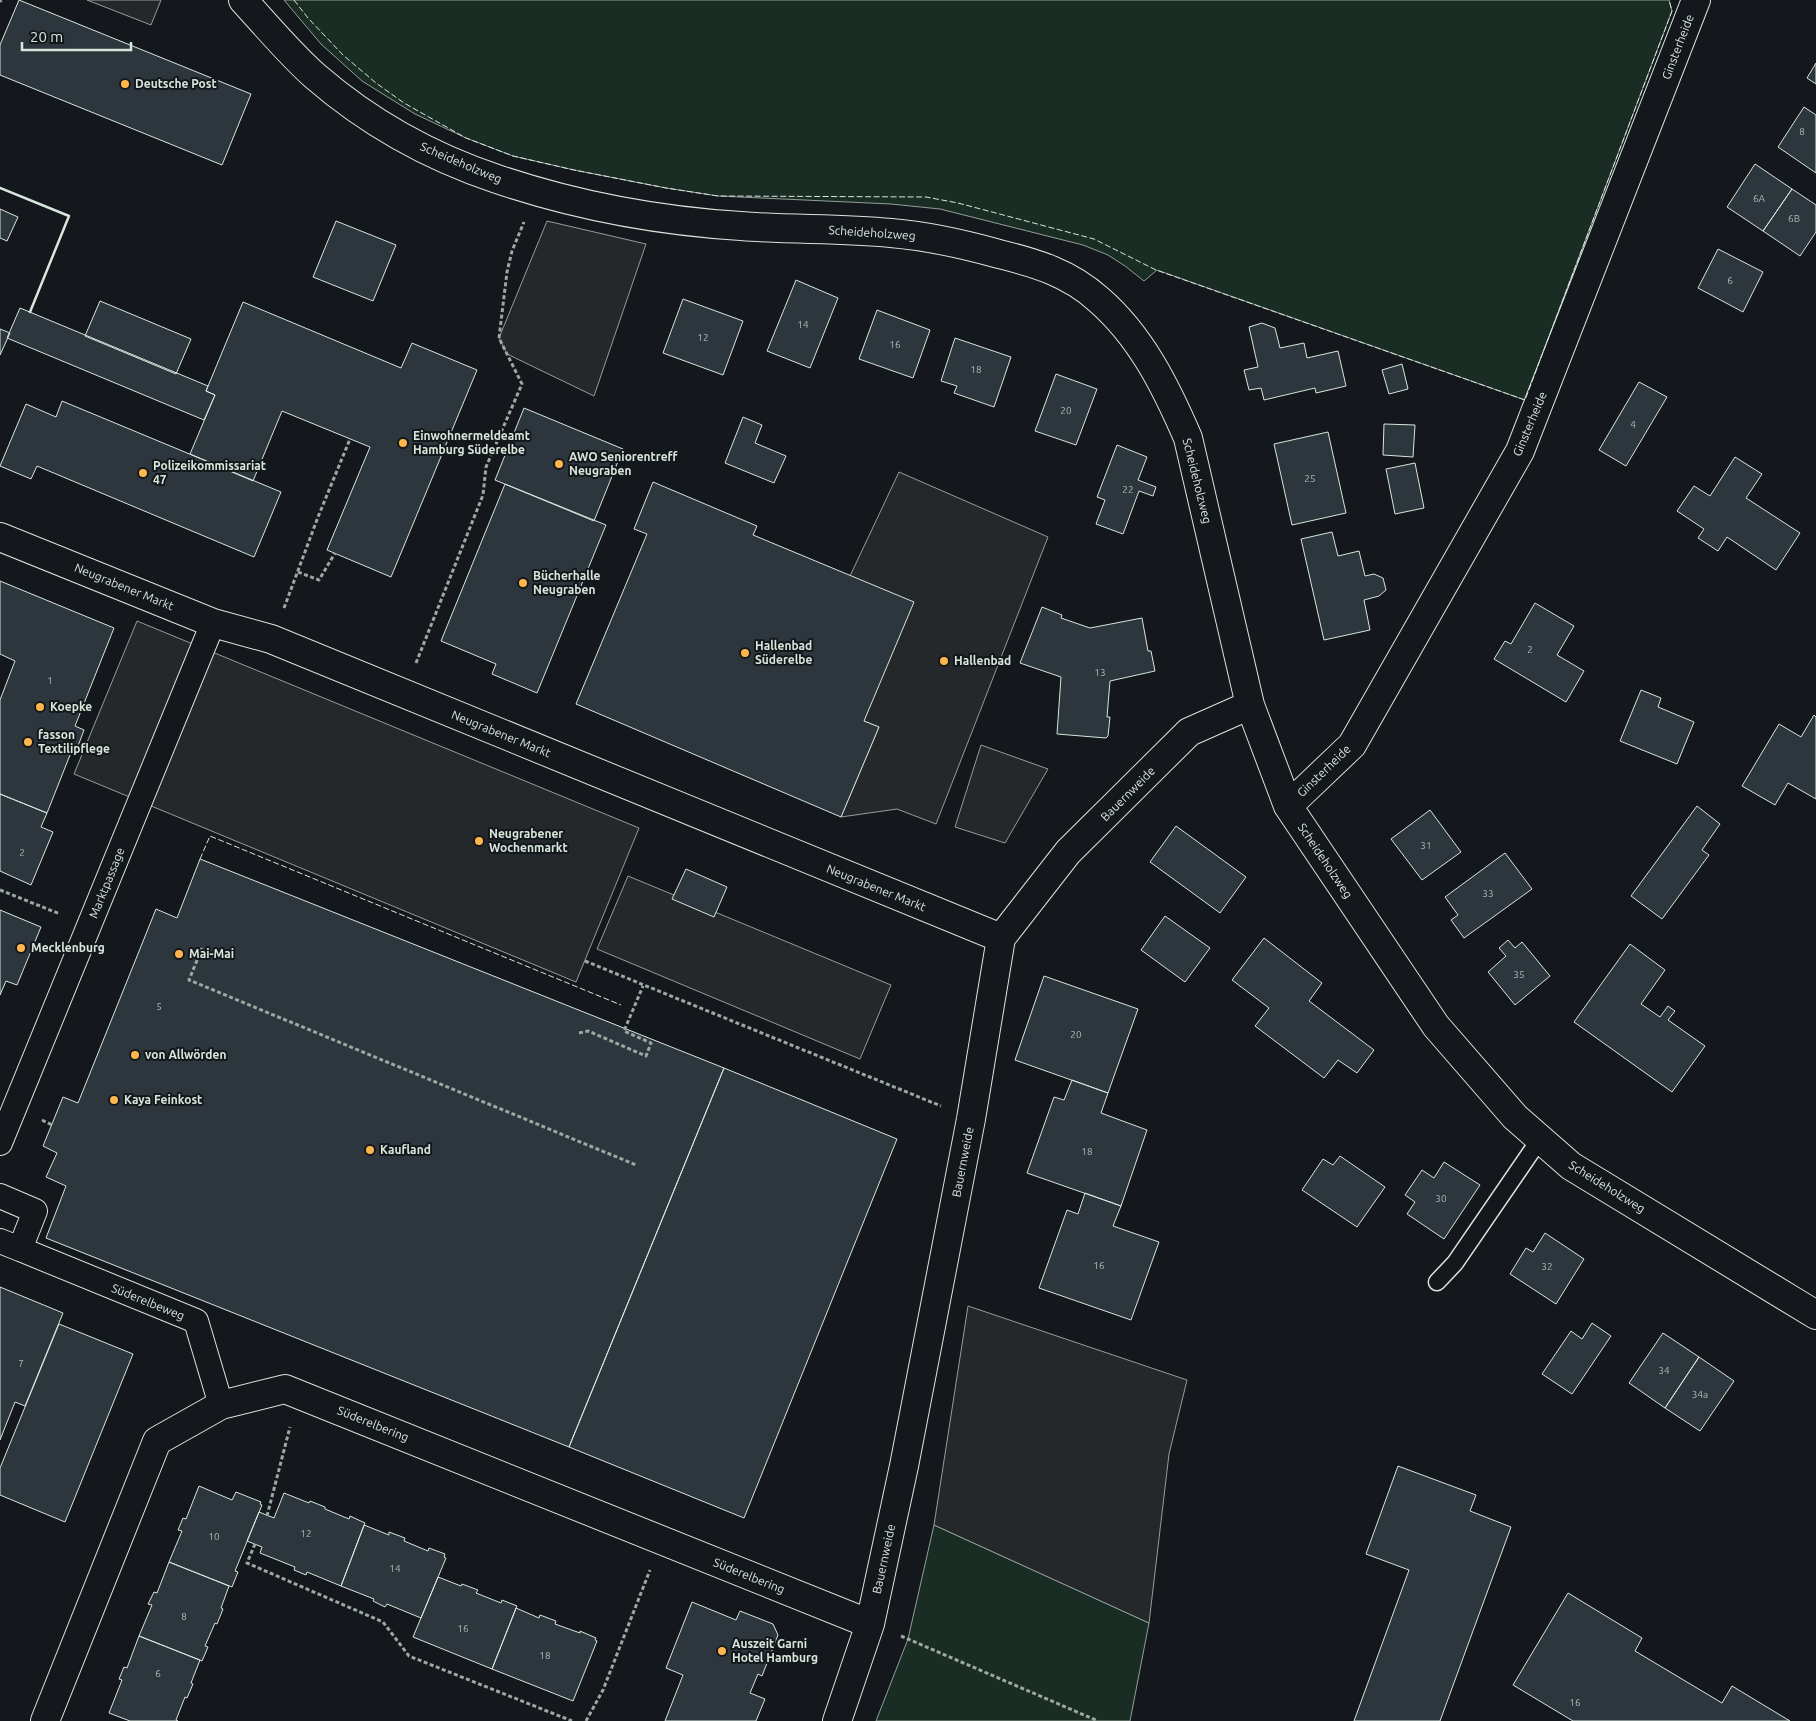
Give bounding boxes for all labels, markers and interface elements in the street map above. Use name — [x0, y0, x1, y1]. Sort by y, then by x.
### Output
street label: Ginsterheide — [1659, 12, 1696, 81]
scale bar — [22, 20, 131, 52]
text: 20 m — [30, 28, 63, 45]
place label: Deutsche Post — [135, 77, 217, 90]
marker: Deutsche Post — [119, 78, 131, 90]
house number: 8 — [1799, 126, 1805, 137]
street label: Scheideholzweg — [418, 139, 504, 186]
house number: 6A — [1753, 193, 1766, 204]
house number: 6B — [1788, 213, 1800, 224]
street label: Scheideholzweg — [828, 223, 916, 242]
house number: 6 — [1727, 275, 1733, 286]
house number: 14 — [797, 319, 809, 330]
house number: 12 — [697, 332, 709, 343]
house number: 16 — [889, 339, 901, 350]
house number: 18 — [970, 364, 982, 375]
street label: Ginsterheide — [1510, 390, 1549, 458]
house number: 20 — [1060, 405, 1072, 416]
house number: 4 — [1630, 419, 1636, 430]
place label: Einwohnermeldeamt Hamburg Süderelbe — [413, 429, 530, 456]
marker: Einwohnermeldeamt Hamburg Süderelbe — [397, 437, 409, 449]
street label: Scheideholzweg — [1181, 437, 1214, 525]
place label: AWO Seniorentreff Neugraben — [569, 450, 678, 477]
marker: AWO Seniorentreff Neugraben — [553, 458, 565, 470]
place label: Polizeikommissariat 47 — [153, 459, 266, 486]
marker: Polizeikommissariat 47 — [137, 467, 149, 479]
house number: 25 — [1304, 473, 1316, 484]
house number: 22 — [1122, 484, 1134, 495]
street label: Neugrabener Markt — [73, 561, 176, 613]
place label: Bücherhalle Neugraben — [533, 569, 601, 596]
marker: Bücherhalle Neugraben — [517, 577, 529, 589]
place label: Hallenbad Süderelbe — [755, 639, 813, 666]
house number: 2 — [1527, 644, 1533, 655]
marker: Hallenbad Süderelbe — [739, 647, 751, 659]
place label: Hallenbad — [954, 654, 1011, 667]
marker: Hallenbad — [938, 655, 950, 667]
house number: 13 — [1094, 667, 1106, 678]
house number: 1 — [47, 675, 53, 686]
place label: Koepke — [50, 700, 92, 713]
marker: Koepke — [34, 701, 46, 713]
street label: Neugrabener Markt — [450, 708, 553, 760]
place label: fasson Textilipflege — [38, 728, 110, 755]
marker: fasson Textilipflege — [22, 736, 34, 748]
street label: Ginsterheide — [1294, 742, 1353, 799]
street label: Bauernweide — [1098, 764, 1157, 823]
street label: Scheideholzweg — [1296, 821, 1355, 901]
place label: Neugrabener Wochenmarkt — [489, 827, 568, 854]
marker: Neugrabener Wochenmarkt — [473, 835, 485, 847]
house number: 31 — [1420, 840, 1432, 851]
street label: Marktpassage — [86, 846, 127, 920]
house number: 2 — [19, 847, 25, 858]
street label: Neugrabener Markt — [825, 862, 928, 914]
house number: 33 — [1482, 888, 1494, 899]
place label: Mecklenburg — [31, 941, 105, 954]
marker: Mecklenburg — [15, 942, 27, 954]
place label: Mai-Mai — [189, 947, 234, 960]
marker: Mai-Mai — [173, 948, 185, 960]
house number: 35 — [1513, 969, 1525, 980]
house number: 5 — [156, 1001, 162, 1012]
house number: 20 — [1070, 1029, 1082, 1040]
place label: von Allwörden — [145, 1048, 226, 1061]
marker: von Allwörden — [129, 1049, 141, 1061]
place label: Kaya Feinkost — [124, 1093, 202, 1106]
marker: Kaya Feinkost — [108, 1094, 120, 1106]
street label: Bauernweide — [949, 1126, 976, 1198]
place label: Kaufland — [380, 1143, 431, 1156]
marker: Kaufland — [364, 1144, 376, 1156]
house number: 18 — [1081, 1146, 1093, 1157]
street label: Scheideholzweg — [1567, 1158, 1648, 1215]
house number: 30 — [1435, 1193, 1447, 1204]
house number: 16 — [1093, 1260, 1105, 1271]
house number: 32 — [1541, 1261, 1553, 1272]
street label: Süderelbeweg — [110, 1281, 187, 1322]
house number: 7 — [18, 1358, 24, 1369]
house number: 34 — [1658, 1365, 1670, 1376]
house number: 34a — [1692, 1389, 1708, 1400]
street label: Süderelbering — [336, 1403, 411, 1444]
street label: Bauernweide — [870, 1523, 897, 1595]
house number: 12 — [300, 1528, 312, 1539]
house number: 10 — [208, 1531, 220, 1542]
street label: Süderelbering — [712, 1555, 787, 1596]
house number: 14 — [389, 1563, 401, 1574]
house number: 8 — [181, 1611, 187, 1622]
house number: 16 — [457, 1623, 469, 1634]
place label: Auszeit Garni Hotel Hamburg — [732, 1637, 818, 1664]
marker: Auszeit Garni Hotel Hamburg — [716, 1645, 728, 1657]
house number: 18 — [539, 1650, 551, 1661]
house number: 6 — [155, 1668, 161, 1679]
house number: 16 — [1569, 1697, 1581, 1708]

